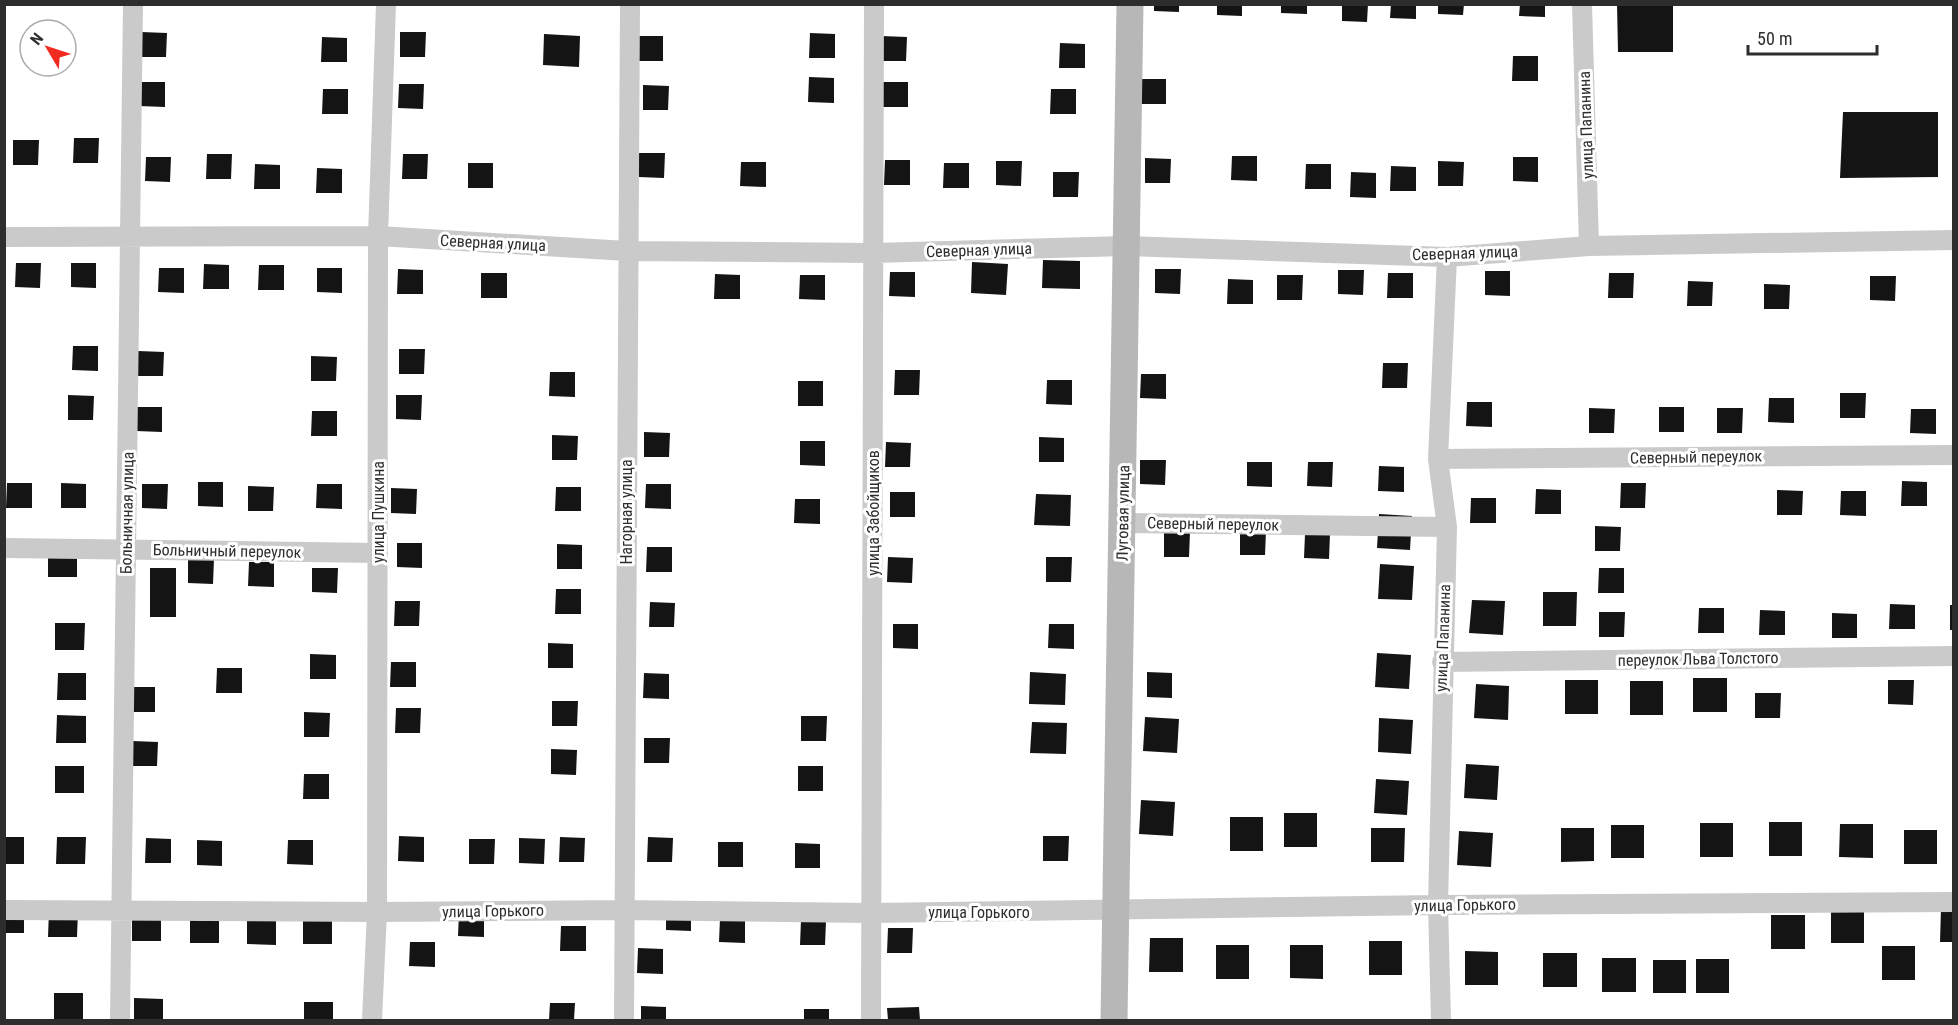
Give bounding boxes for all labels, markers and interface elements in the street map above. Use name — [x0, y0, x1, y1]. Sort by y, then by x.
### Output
north arrow — [18, 18, 78, 78]
scale bar — [1748, 18, 1877, 56]
text: 50 m — [1757, 28, 1792, 49]
text: N — [26, 29, 47, 49]
street label: улица Папанина — [1575, 71, 1597, 179]
street label: Северная улица — [440, 231, 546, 255]
street label: Северная улица — [926, 239, 1032, 261]
street label: Северная улица — [1412, 242, 1518, 264]
street label: Северный переулок — [1630, 446, 1762, 468]
street label: улица Забойщиков — [864, 450, 883, 576]
street label: Больничная улица — [116, 452, 138, 574]
street label: Нагорная улица — [617, 459, 636, 565]
street label: улица Пушкина — [369, 461, 388, 563]
street label: Луговая улица — [1113, 465, 1133, 561]
street label: Северный переулок — [1147, 513, 1279, 535]
street label: Больничный переулок — [153, 540, 302, 562]
street label: улица Папанина — [1432, 584, 1454, 692]
street label: переулок Льва Толстого — [1617, 648, 1779, 670]
street label: улица Горького — [1414, 895, 1516, 915]
street label: улица Горького — [442, 901, 544, 921]
street label: улица Горького — [928, 903, 1030, 922]

